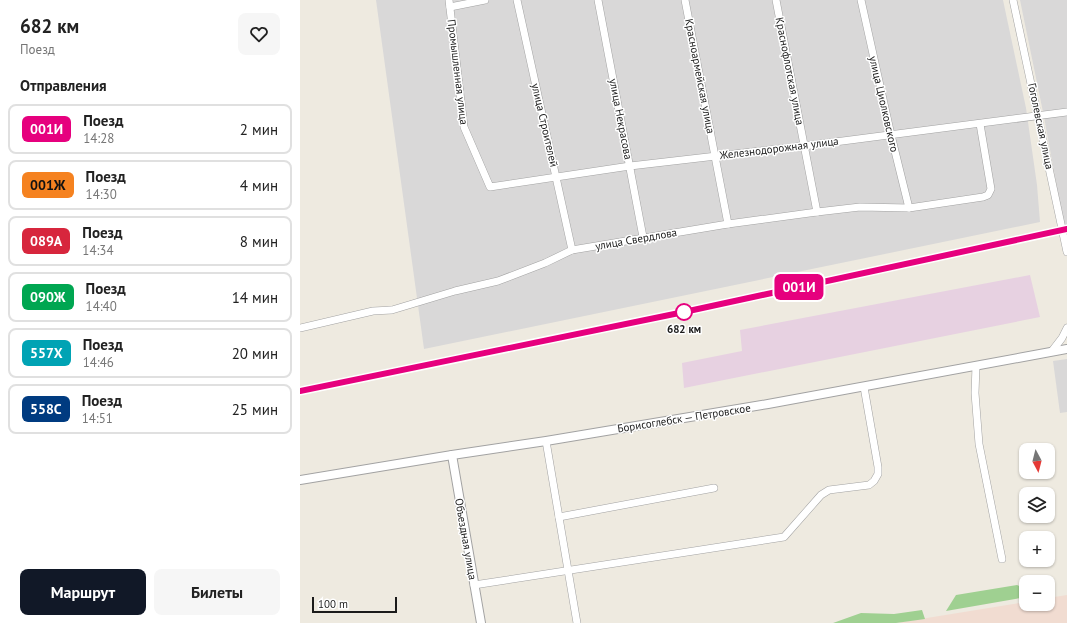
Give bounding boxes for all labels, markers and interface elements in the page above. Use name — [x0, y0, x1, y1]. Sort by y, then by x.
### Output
button: heart — [238, 13, 280, 55]
text: 682 км — [20, 14, 79, 38]
street label: Краснофлотская улица — [773, 16, 807, 126]
street label: Красноармейская улица — [682, 17, 718, 135]
street label: Промышленная улица — [445, 18, 471, 126]
text: Поезд — [20, 41, 55, 58]
street label: улица Циолковского — [866, 55, 902, 153]
text: Отправления — [20, 76, 107, 95]
street label: улица Некрасова — [606, 77, 636, 161]
street label: улица Строителей — [529, 82, 561, 168]
street label: Гоголевская улица — [1025, 82, 1057, 170]
text: Поезд — [83, 111, 123, 130]
text: 001И — [30, 120, 63, 138]
text: 2 мин — [240, 120, 278, 139]
text: 14:28 — [83, 130, 114, 147]
street label: Железнодорожная улица — [718, 134, 839, 162]
text: Поезд — [86, 167, 126, 186]
text: 001Ж — [30, 176, 66, 194]
text: 4 мин — [240, 176, 278, 195]
text: 14:30 — [86, 186, 117, 203]
text: Поезд — [82, 223, 123, 242]
street label: улица Свердлова — [594, 225, 678, 253]
text: 089А — [30, 232, 62, 250]
text: 8 мин — [240, 232, 278, 251]
text: 14:34 — [82, 242, 113, 259]
line badge: 001И — [771, 274, 827, 300]
text: 001И — [782, 278, 816, 296]
text: Поезд — [86, 279, 126, 298]
text: 090Ж — [30, 288, 66, 306]
text: 14 мин — [232, 288, 278, 307]
text: 14:40 — [86, 298, 117, 315]
marker: 682 км — [675, 303, 693, 321]
place label: 682 км — [667, 322, 701, 336]
text: Поезд — [83, 335, 123, 354]
text: 557Х — [30, 344, 63, 362]
text: 20 мин — [232, 344, 278, 363]
text: 14:46 — [83, 354, 114, 371]
text: Поезд — [82, 391, 122, 410]
text: 558С — [30, 400, 62, 418]
text: 25 мин — [232, 400, 278, 419]
street label: Борисоглебск — Петровское — [616, 400, 752, 435]
text: 14:51 — [82, 410, 113, 427]
north arrow — [1019, 443, 1055, 479]
map controls — [1019, 443, 1055, 611]
button: layers — [1019, 487, 1055, 523]
street label: Объездная улица — [452, 497, 480, 581]
button: + — [1019, 531, 1055, 567]
button: Маршрут — [20, 569, 146, 615]
button: Билеты — [154, 569, 280, 615]
button: − — [1019, 575, 1055, 611]
scale bar — [312, 595, 397, 614]
text: 100 m — [318, 597, 348, 611]

